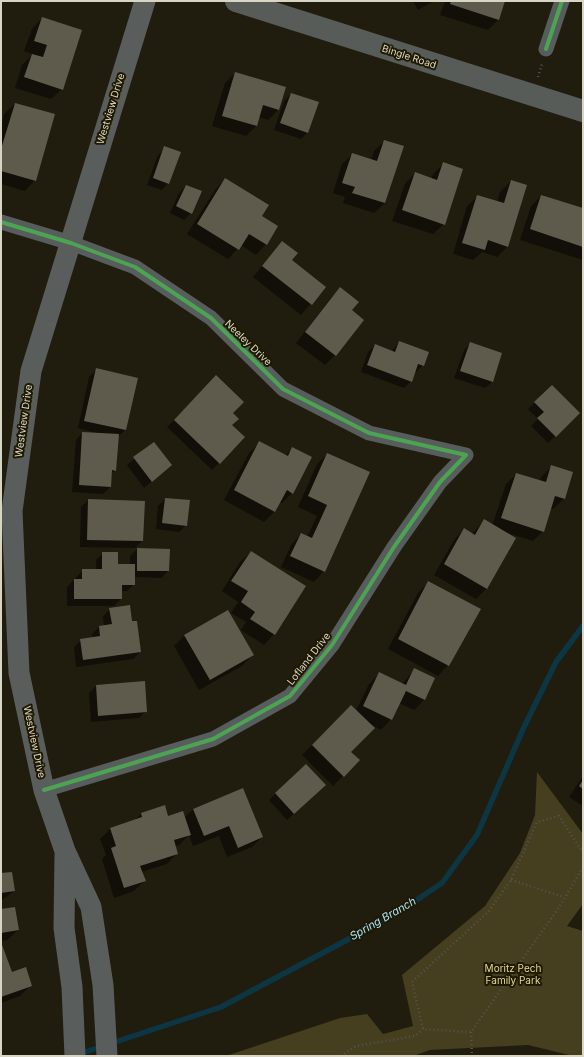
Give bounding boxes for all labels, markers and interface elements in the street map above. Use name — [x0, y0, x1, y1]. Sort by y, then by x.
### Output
street label: Bingle Road — [380, 43, 438, 71]
street label: Westview Drive — [95, 72, 127, 146]
street label: Neeley Drive — [222, 318, 274, 368]
street label: Westview Drive — [13, 384, 35, 458]
street label: Lofland Drive — [285, 630, 333, 688]
street label: Westview Drive — [20, 705, 48, 779]
water label: Spring Branch — [348, 895, 418, 943]
park label: Moritz Pech Family Park — [485, 963, 541, 986]

